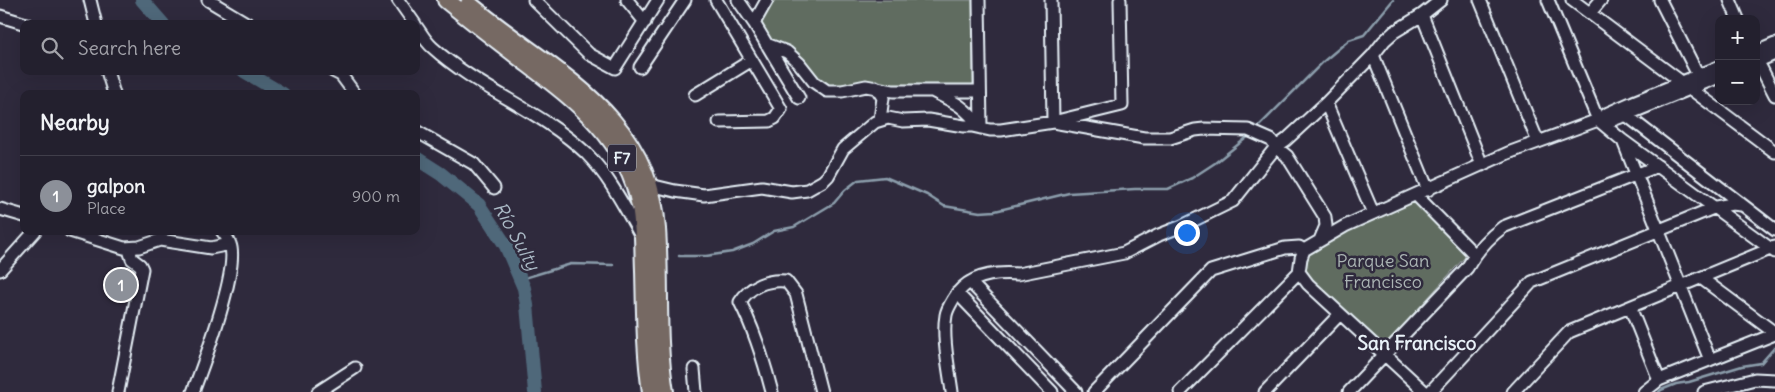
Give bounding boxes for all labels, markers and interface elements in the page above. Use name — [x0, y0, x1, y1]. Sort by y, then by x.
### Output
map controls — [1715, 15, 1760, 105]
button: + — [1715, 15, 1760, 60]
search box — [20, 20, 420, 75]
icon: search — [38, 34, 66, 62]
text: Search here — [78, 36, 181, 60]
button: − — [1715, 60, 1760, 105]
text: Nearby — [40, 109, 110, 136]
road number: F7 — [608, 144, 636, 172]
text: galpon — [87, 174, 145, 198]
text: 1 — [53, 186, 59, 206]
text: 900 m — [352, 186, 400, 206]
text: Place — [87, 198, 126, 218]
water label: Río Sulty — [488, 198, 546, 276]
your location — [1174, 220, 1200, 246]
park label: Parque San Francisco — [1337, 249, 1429, 293]
pin: 1 — [105, 266, 137, 304]
district label: San Francisco — [1357, 331, 1477, 355]

